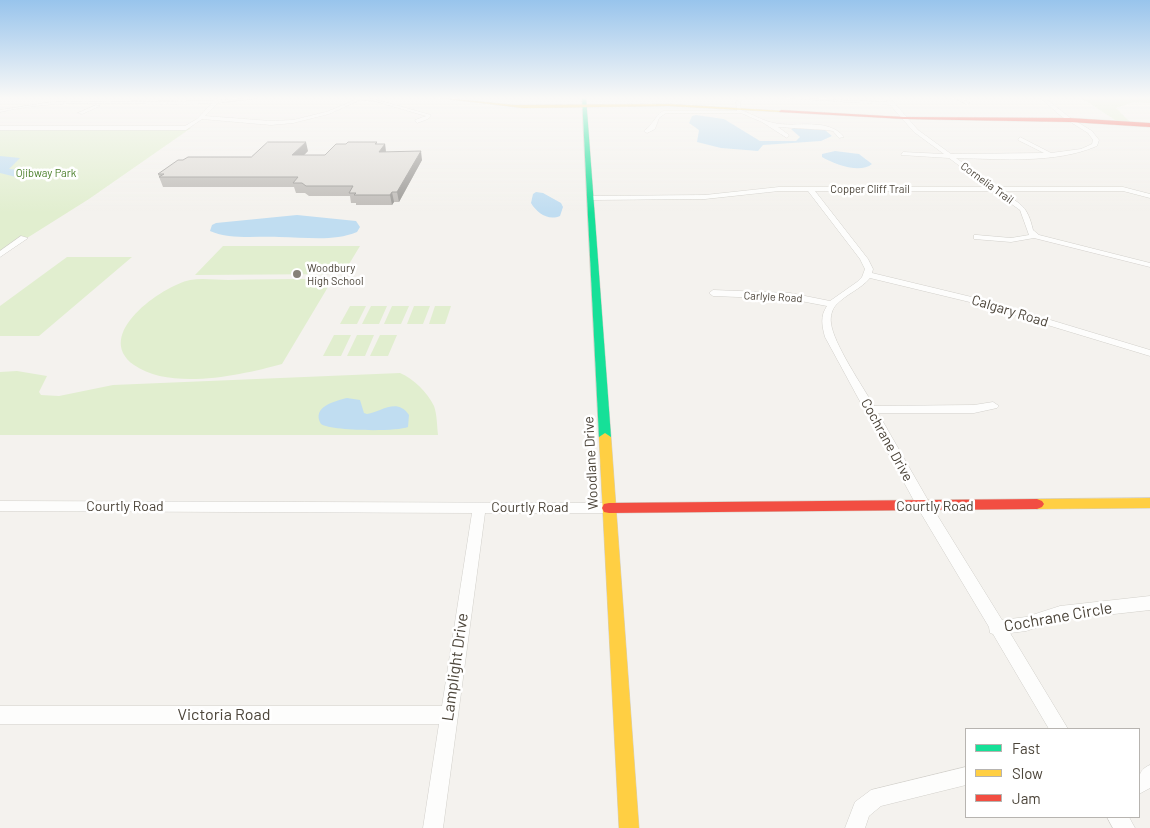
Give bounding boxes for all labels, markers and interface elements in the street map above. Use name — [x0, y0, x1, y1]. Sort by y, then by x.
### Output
street label: Cornelia Trail — [958, 159, 1016, 207]
park label: Ojibway Park — [16, 166, 76, 180]
street label: Copper Cliff Trail — [830, 182, 910, 196]
place label: Woodbury High School — [307, 261, 364, 287]
marker: Woodbury High School — [291, 268, 303, 280]
street label: Carlyle Road — [743, 289, 803, 305]
street label: Calgary Road — [970, 291, 1050, 331]
street label: Cochrane Drive — [857, 396, 917, 484]
street label: Woodlane Drive — [580, 416, 602, 510]
street label: Courtly Road — [86, 498, 164, 514]
street label: Courtly Road — [896, 498, 974, 514]
street label: Courtly Road — [491, 499, 569, 515]
street label: Cochrane Circle — [1002, 598, 1114, 636]
street label: Lamplight Drive — [438, 612, 472, 722]
street label: Victoria Road — [178, 705, 270, 725]
legend — [965, 728, 1140, 818]
text: Fast — [1012, 739, 1040, 757]
text: Slow — [1012, 764, 1043, 782]
text: Jam — [1012, 789, 1041, 807]

